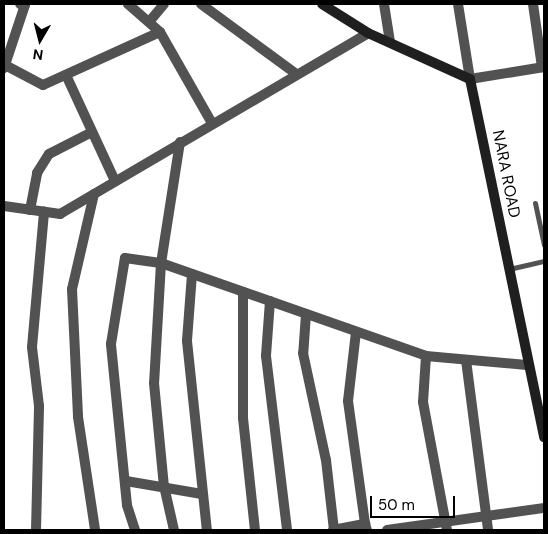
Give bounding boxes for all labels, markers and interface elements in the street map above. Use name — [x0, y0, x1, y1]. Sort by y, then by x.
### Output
north arrow — [15, 15, 65, 65]
text: N — [32, 45, 44, 64]
street label: NARA ROAD — [488, 129, 524, 219]
scale bar — [373, 486, 458, 518]
text: 50 m — [378, 495, 415, 515]

